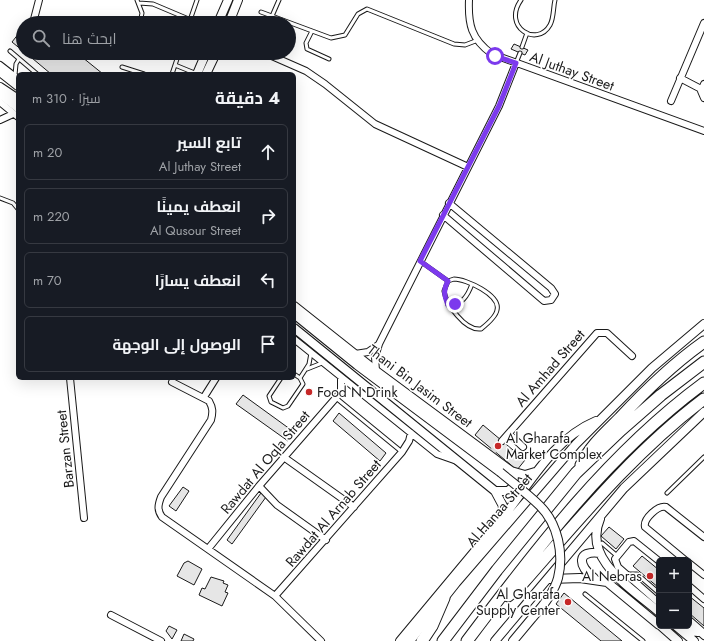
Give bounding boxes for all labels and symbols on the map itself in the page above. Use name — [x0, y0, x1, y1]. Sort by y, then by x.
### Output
street label: Al Juthay Street — [527, 46, 618, 96]
route start — [486, 47, 504, 65]
route end — [446, 295, 464, 313]
street label: Al Amhad Street — [511, 325, 590, 411]
street label: Thani Bin Jasim Street — [363, 340, 477, 432]
place label: Food N Drink — [317, 382, 398, 402]
marker: Food N Drink — [304, 387, 314, 397]
street label: Rawdat Al Oqla Street — [216, 405, 315, 518]
street label: Barzan Street — [51, 409, 79, 489]
place label: Al Gharafa Market Complex — [506, 428, 602, 464]
marker: Al Gharafa Market Complex — [493, 441, 503, 451]
street label: Rawdat Al Arnab Street — [281, 454, 386, 571]
street label: Al Hanaa Street — [461, 468, 537, 551]
place label: Al Nebras — [582, 566, 642, 586]
marker: Al Nebras — [645, 571, 655, 581]
place label: Al Gharafa Supply Center — [476, 584, 560, 620]
marker: Al Gharafa Supply Center — [563, 597, 573, 607]

